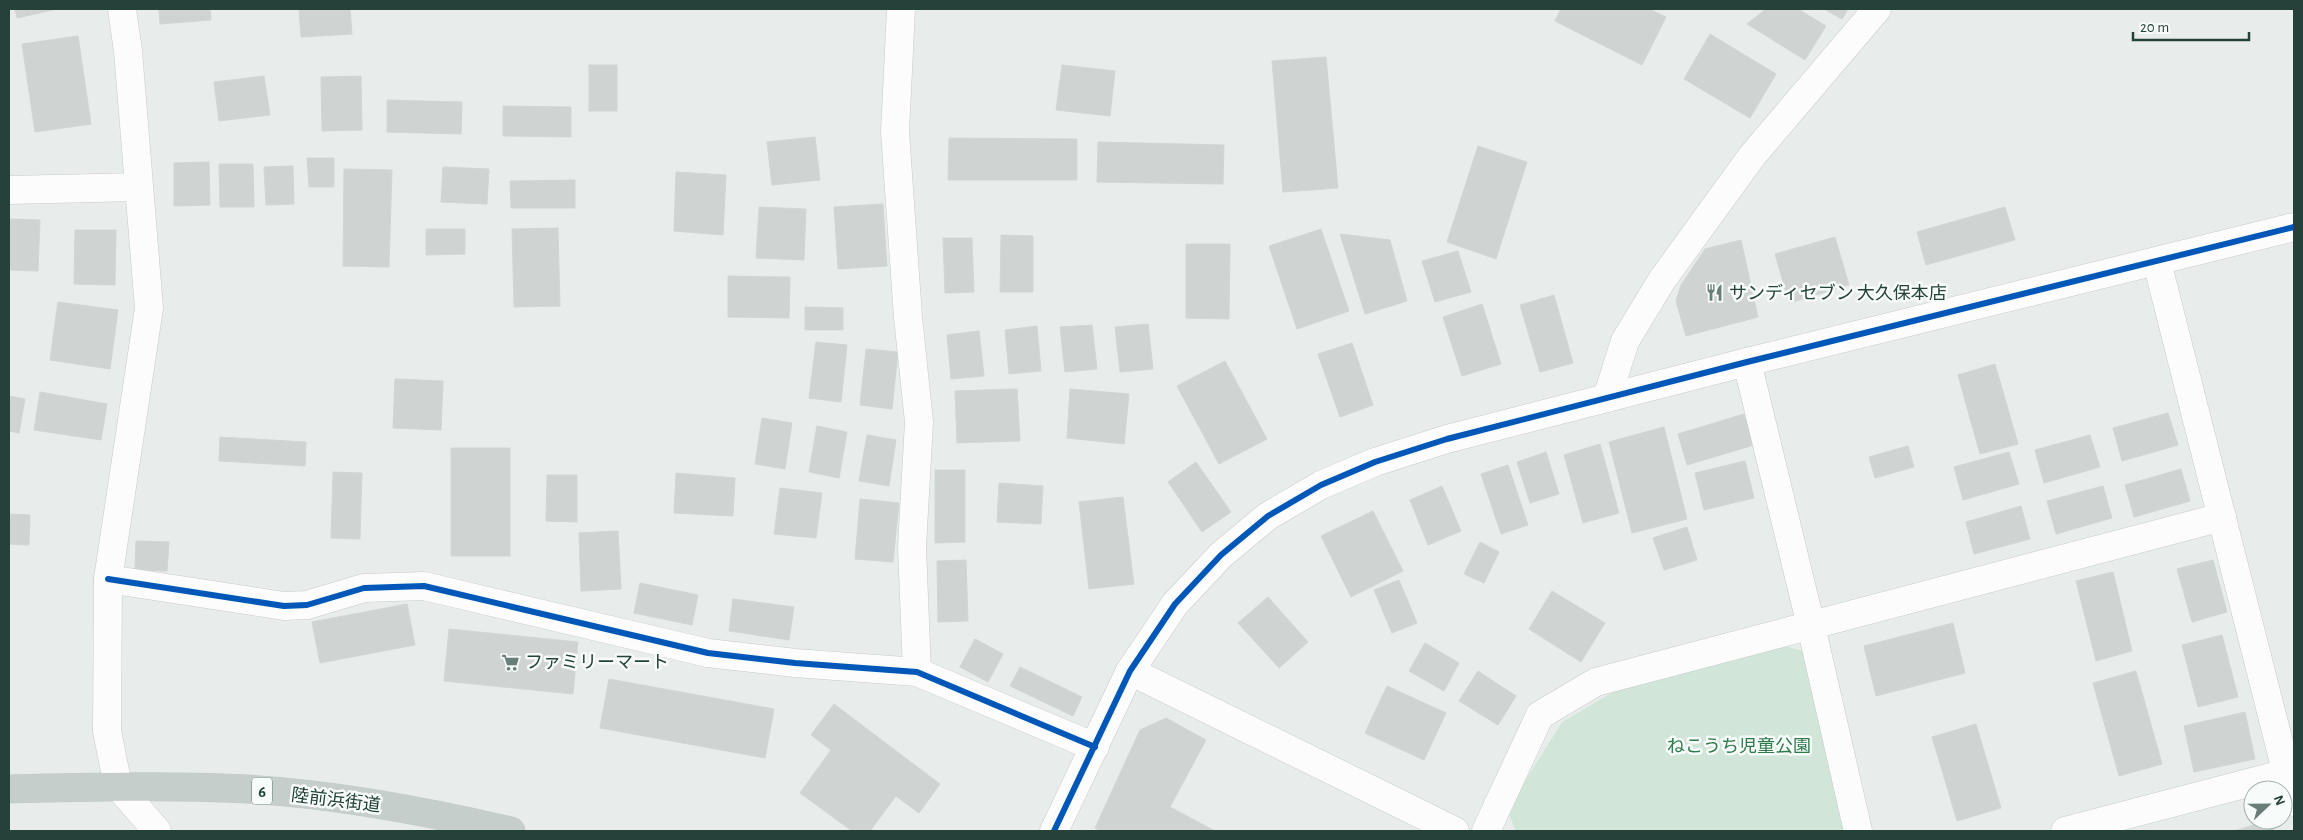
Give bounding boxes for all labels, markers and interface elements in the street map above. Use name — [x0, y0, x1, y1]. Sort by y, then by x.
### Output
scale bar — [2133, 10, 2249, 42]
text: 20 m — [2140, 20, 2169, 35]
restaurant icon: サンディセブン 大久保本店 — [1705, 283, 1725, 303]
place label: サンディセブン 大久保本店 — [1729, 283, 1947, 303]
supermarket icon: ファミリーマート — [501, 652, 521, 672]
place label: ファミリーマート — [525, 654, 669, 672]
park label: ねこうち児童公園 — [1667, 737, 1811, 756]
road number: 6 — [252, 778, 272, 804]
north arrow — [2243, 780, 2293, 830]
street label: 陸前浜街道 — [290, 785, 382, 815]
text: N — [2271, 793, 2287, 808]

